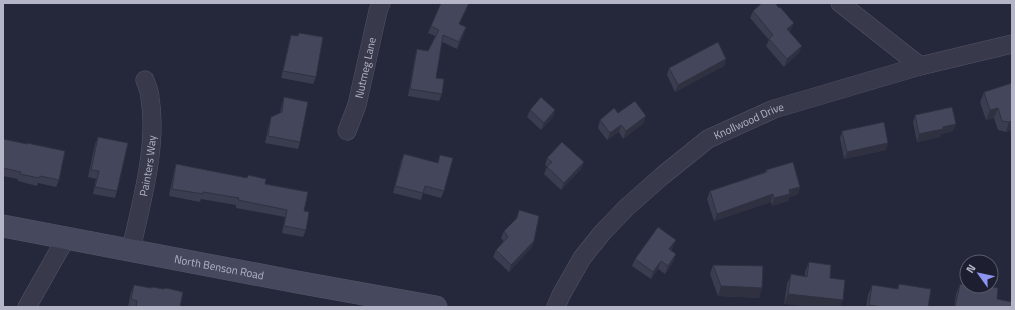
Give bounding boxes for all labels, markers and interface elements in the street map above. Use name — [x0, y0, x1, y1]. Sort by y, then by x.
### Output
street label: Nutmeg Lane — [351, 35, 380, 100]
street label: Knollwood Drive — [711, 98, 786, 143]
street label: Painters Way — [135, 134, 160, 198]
street label: North Benson Road — [173, 251, 265, 284]
north arrow — [959, 254, 999, 294]
text: N — [962, 261, 979, 276]

